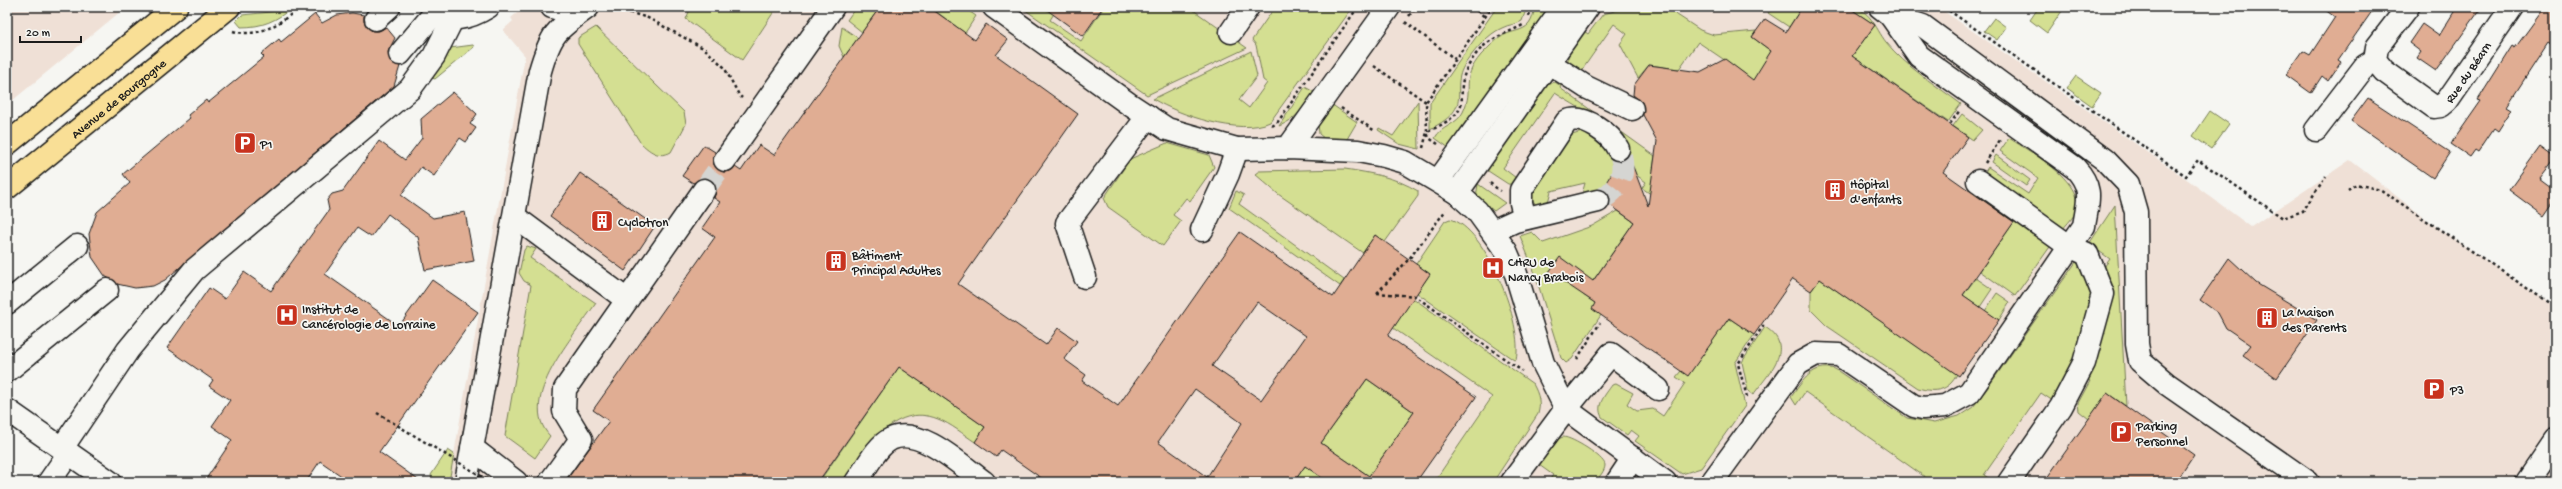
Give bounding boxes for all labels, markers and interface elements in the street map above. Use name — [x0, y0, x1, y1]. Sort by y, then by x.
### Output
scale bar — [20, 18, 81, 44]
text: 20 m — [26, 27, 51, 41]
street label: Rue du Béarn — [2443, 39, 2496, 107]
street label: Avenue de Bourgogne — [69, 56, 170, 143]
parking icon: P1 — [232, 130, 258, 156]
place label: P1 — [259, 138, 272, 153]
building icon: Hôpital d'enfants — [1822, 177, 1848, 203]
place label: Hôpital d'enfants — [1850, 178, 1902, 208]
building icon: Cyclotron — [589, 208, 615, 234]
place label: Cyclotron — [618, 216, 669, 231]
building icon: Bâtiment Principal Adultes — [823, 248, 849, 274]
place label: Bâtiment Principal Adultes — [851, 248, 942, 279]
hospital icon: CHRU de Nancy Brabois — [1480, 255, 1506, 281]
place label: CHRU de Nancy Brabois — [1508, 256, 1585, 286]
hospital icon: Institut de Cancérologie de Lorraine — [274, 302, 300, 328]
place label: Institut de Cancérologie de Lorraine — [302, 303, 436, 333]
building icon: La Maison des Parents — [2254, 305, 2280, 331]
place label: La Maison des Parents — [2282, 306, 2347, 336]
parking icon: P3 — [2421, 376, 2447, 402]
place label: P3 — [2449, 384, 2464, 399]
parking icon: Parking Personnel — [2108, 419, 2134, 445]
place label: Parking Personnel — [2135, 420, 2188, 450]

